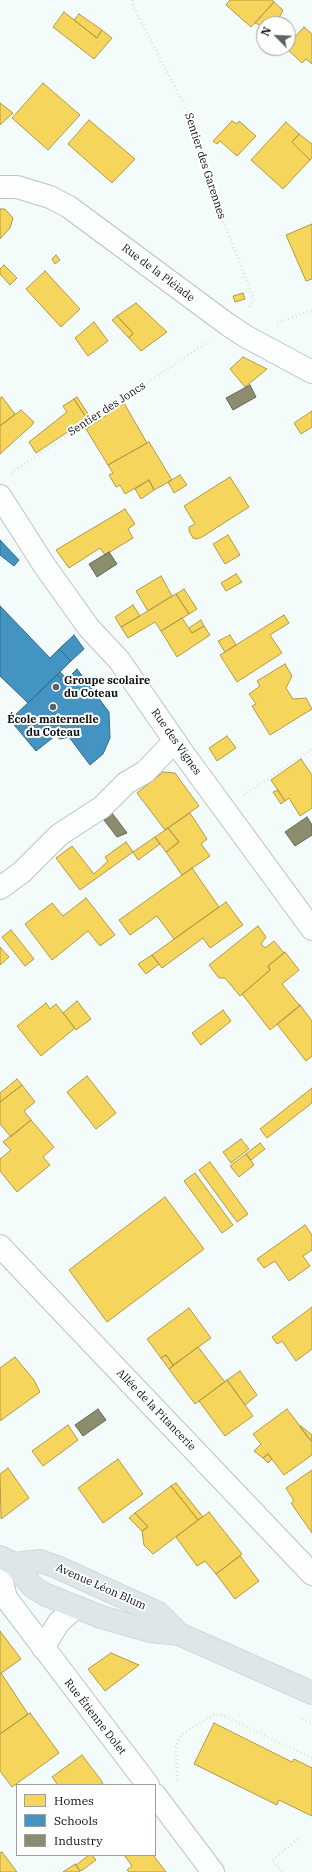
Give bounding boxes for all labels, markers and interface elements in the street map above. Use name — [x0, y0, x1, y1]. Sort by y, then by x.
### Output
north arrow — [256, 16, 296, 56]
text: N — [258, 25, 274, 38]
street label: Sentier des Garennes — [182, 111, 228, 221]
street label: Rue de la Pléiade — [119, 241, 197, 305]
street label: Sentier des Joncs — [66, 379, 148, 439]
place label: Groupe scolaire du Coteau — [64, 674, 150, 700]
marker: Groupe scolaire du Coteau — [51, 682, 61, 692]
marker: École maternelle du Coteau — [48, 702, 58, 712]
street label: Rue des Vignes — [148, 706, 204, 778]
place label: École maternelle du Coteau — [7, 713, 99, 739]
street label: Allée de la Pitancerie — [114, 1366, 198, 1454]
street label: Avenue Léon Blum — [54, 1561, 148, 1613]
street label: Rue Étienne Dolet — [61, 1677, 129, 1757]
legend — [16, 1784, 156, 1856]
text: Homes — [54, 1793, 94, 1808]
text: Schools — [54, 1813, 98, 1828]
text: Industry — [54, 1833, 103, 1848]

